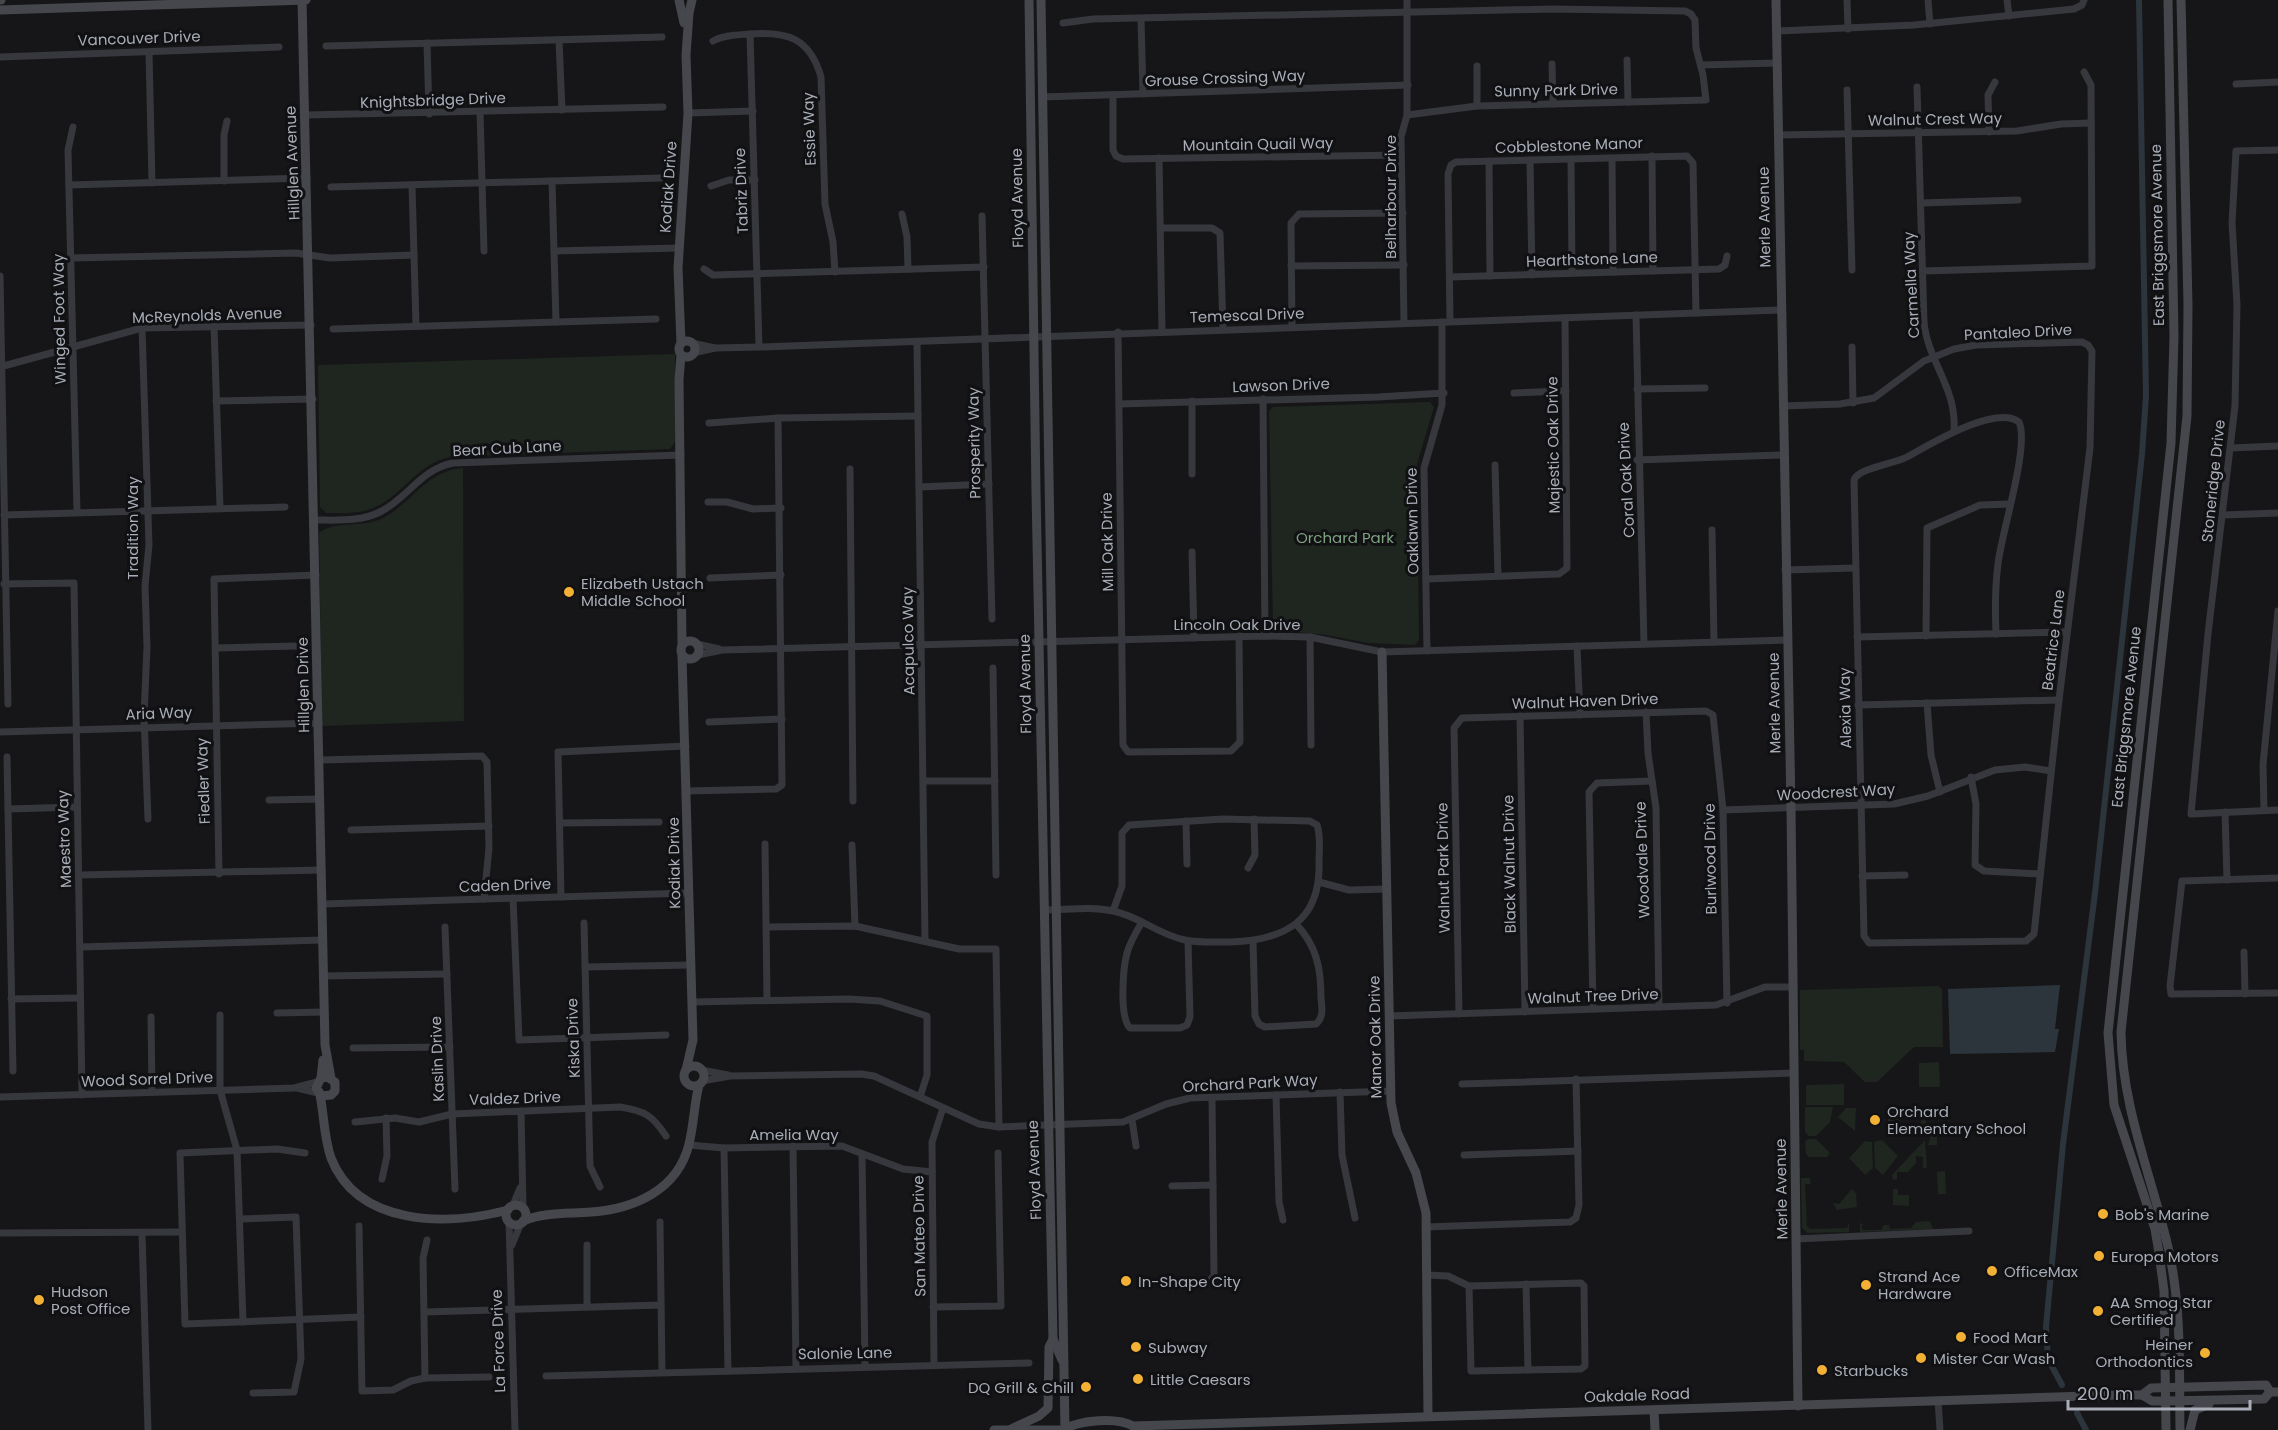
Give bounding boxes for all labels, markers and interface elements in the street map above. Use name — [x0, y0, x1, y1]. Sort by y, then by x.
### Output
street label: Vancouver Drive — [77, 25, 201, 51]
street label: Grouse Crossing Way — [1144, 65, 1306, 91]
street label: Sunny Park Drive — [1494, 78, 1618, 102]
street label: Knightsbridge Drive — [360, 87, 506, 113]
street label: Essie Way — [797, 91, 821, 166]
street label: Hillglen Avenue — [280, 105, 304, 221]
street label: Walnut Crest Way — [1868, 107, 2003, 131]
street label: Mountain Quail Way — [1182, 132, 1334, 156]
street label: Cobblestone Manor — [1495, 132, 1644, 158]
street label: Belharbour Drive — [1380, 135, 1401, 259]
street label: Kodiak Drive — [654, 140, 682, 234]
street label: East Briggsmore Avenue — [2145, 144, 2169, 326]
street label: Tabriz Drive — [729, 148, 753, 234]
street label: Floyd Avenue — [1006, 148, 1028, 248]
street label: Merle Avenue — [1753, 166, 1775, 268]
street label: Carmella Way — [1898, 231, 1924, 339]
street label: Hearthstone Lane — [1526, 246, 1658, 272]
street label: Winged Foot Way — [47, 253, 71, 385]
street label: McReynolds Avenue — [132, 302, 282, 328]
street label: Temescal Drive — [1189, 303, 1305, 327]
street label: Pantaleo Drive — [1963, 319, 2073, 345]
street label: Lawson Drive — [1232, 373, 1330, 397]
street label: Majestic Oak Drive — [1541, 376, 1565, 514]
street label: Prosperity Way — [963, 386, 985, 499]
street label: Stoneridge Drive — [2196, 419, 2230, 543]
street label: Coral Oak Drive — [1612, 422, 1640, 538]
street label: Bear Cub Lane — [452, 435, 562, 461]
street label: Oaklawn Drive — [1401, 467, 1423, 575]
street label: Tradition Way — [122, 476, 143, 580]
street label: Mill Oak Drive — [1096, 492, 1118, 592]
park label: Orchard Park — [1296, 527, 1394, 548]
place label: Elizabeth Ustach Middle School — [581, 573, 704, 611]
marker: Elizabeth Ustach Middle School — [562, 585, 576, 599]
street label: Acapulco Way — [897, 586, 919, 696]
street label: Beatrice Lane — [2036, 588, 2070, 692]
street label: Lincoln Oak Drive — [1173, 614, 1301, 635]
street label: East Briggsmore Avenue — [2106, 625, 2146, 809]
street label: Floyd Avenue — [1014, 634, 1036, 734]
street label: Hillglen Drive — [292, 637, 314, 733]
street label: Merle Avenue — [1763, 652, 1785, 754]
street label: Alexia Way — [1834, 667, 1856, 749]
street label: Walnut Haven Drive — [1511, 688, 1659, 714]
street label: Aria Way — [125, 701, 193, 725]
street label: Fiedler Way — [191, 737, 215, 825]
street label: Woodcrest Way — [1776, 778, 1896, 806]
street label: Maestro Way — [52, 789, 76, 888]
street label: Black Walnut Drive — [1497, 795, 1521, 933]
street label: Woodvale Drive — [1629, 801, 1655, 919]
street label: Walnut Park Drive — [1431, 802, 1455, 934]
street label: Burlwood Drive — [1699, 803, 1721, 915]
street label: Kodiak Drive — [663, 817, 685, 909]
street label: Caden Drive — [458, 873, 552, 897]
street label: Manor Oak Drive — [1363, 975, 1387, 1099]
street label: Walnut Tree Drive — [1527, 983, 1659, 1009]
street label: Kiska Drive — [561, 998, 585, 1078]
street label: Kaslin Drive — [425, 1016, 449, 1102]
street label: Wood Sorrel Drive — [81, 1066, 213, 1092]
street label: Orchard Park Way — [1182, 1069, 1319, 1097]
street label: Valdez Drive — [469, 1086, 561, 1110]
place label: Orchard Elementary School — [1887, 1101, 2026, 1139]
marker: Orchard Elementary School — [1868, 1113, 1882, 1127]
street label: Floyd Avenue — [1022, 1120, 1046, 1220]
street label: Amelia Way — [749, 1124, 839, 1145]
street label: Merle Avenue — [1770, 1138, 1792, 1240]
street label: San Mateo Drive — [907, 1175, 931, 1297]
place label: Bob's Marine — [2115, 1204, 2209, 1225]
marker: Bob's Marine — [2096, 1207, 2110, 1221]
place label: Europa Motors — [2111, 1246, 2219, 1267]
marker: Europa Motors — [2092, 1249, 2106, 1263]
place label: OfficeMax — [2004, 1261, 2078, 1282]
marker: OfficeMax — [1985, 1264, 1999, 1278]
place label: Strand Ace Hardware — [1878, 1266, 1960, 1304]
place label: In-Shape City — [1138, 1271, 1241, 1292]
marker: In-Shape City — [1119, 1274, 1133, 1288]
marker: Strand Ace Hardware — [1859, 1278, 1873, 1292]
place label: Hudson Post Office — [51, 1281, 130, 1319]
street label: La Force Drive — [486, 1289, 510, 1393]
place label: AA Smog Star Certified — [2110, 1292, 2213, 1330]
marker: Hudson Post Office — [32, 1293, 46, 1307]
marker: AA Smog Star Certified — [2091, 1304, 2105, 1318]
place label: Food Mart — [1973, 1327, 2048, 1348]
marker: Food Mart — [1954, 1330, 1968, 1344]
place label: Heiner Orthodontics — [2096, 1334, 2193, 1372]
place label: Subway — [1148, 1337, 1208, 1358]
marker: Subway — [1129, 1340, 1143, 1354]
street label: Salonie Lane — [798, 1342, 892, 1364]
marker: Heiner Orthodontics — [2198, 1346, 2212, 1360]
place label: Mister Car Wash — [1933, 1348, 2055, 1369]
marker: Mister Car Wash — [1914, 1351, 1928, 1365]
place label: Starbucks — [1834, 1360, 1909, 1381]
marker: Starbucks — [1815, 1363, 1829, 1377]
place label: Little Caesars — [1150, 1369, 1251, 1390]
marker: Little Caesars — [1131, 1372, 1145, 1386]
scale bar — [2068, 1373, 2250, 1411]
place label: DQ Grill & Chill — [968, 1377, 1074, 1398]
marker: DQ Grill & Chill — [1079, 1380, 1093, 1394]
text: 200 m — [2077, 1381, 2133, 1406]
street label: Oakdale Road — [1584, 1383, 1690, 1407]

